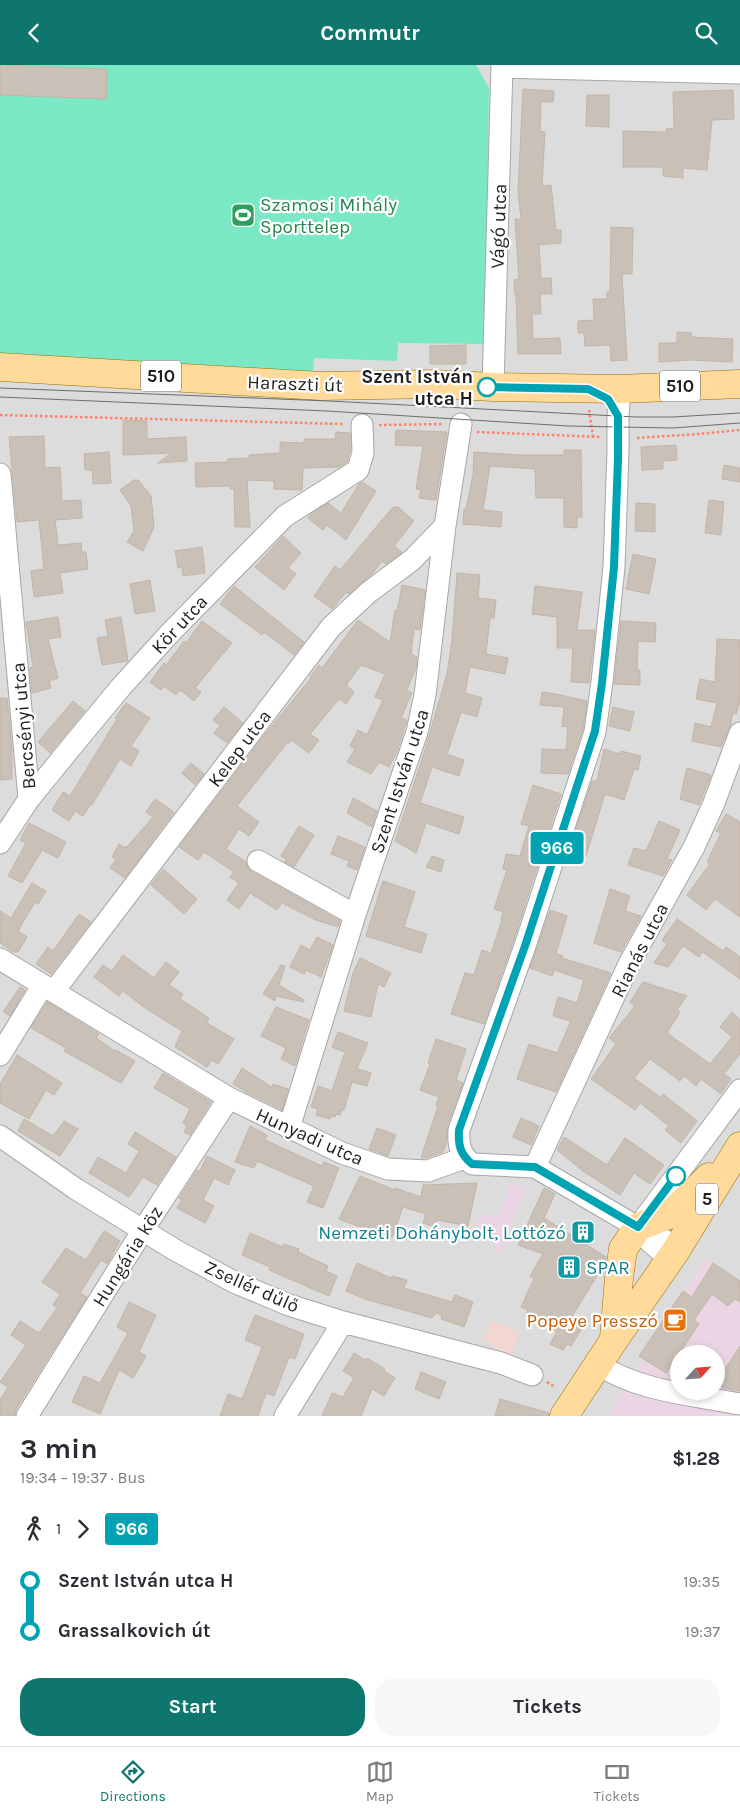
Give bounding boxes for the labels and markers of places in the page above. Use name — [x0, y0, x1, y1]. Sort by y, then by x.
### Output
place label: Szamosi Mihály Sporttelep — [260, 194, 397, 238]
sports icon: Szamosi Mihály Sporttelep — [230, 202, 256, 228]
place label: Szent István utca H — [361, 366, 473, 410]
marker: Szent István utca H — [477, 377, 497, 397]
unlabelled marker — [666, 1166, 686, 1186]
building icon: Nemzeti Dohánybolt, Lottózó — [570, 1219, 596, 1245]
place label: Nemzeti Dohánybolt, Lottózó — [318, 1222, 566, 1244]
building icon: SPAR — [556, 1254, 582, 1280]
place label: SPAR — [586, 1257, 630, 1279]
cafe icon: Popeye Presszó — [662, 1307, 688, 1333]
place label: Popeye Presszó — [527, 1310, 658, 1332]

